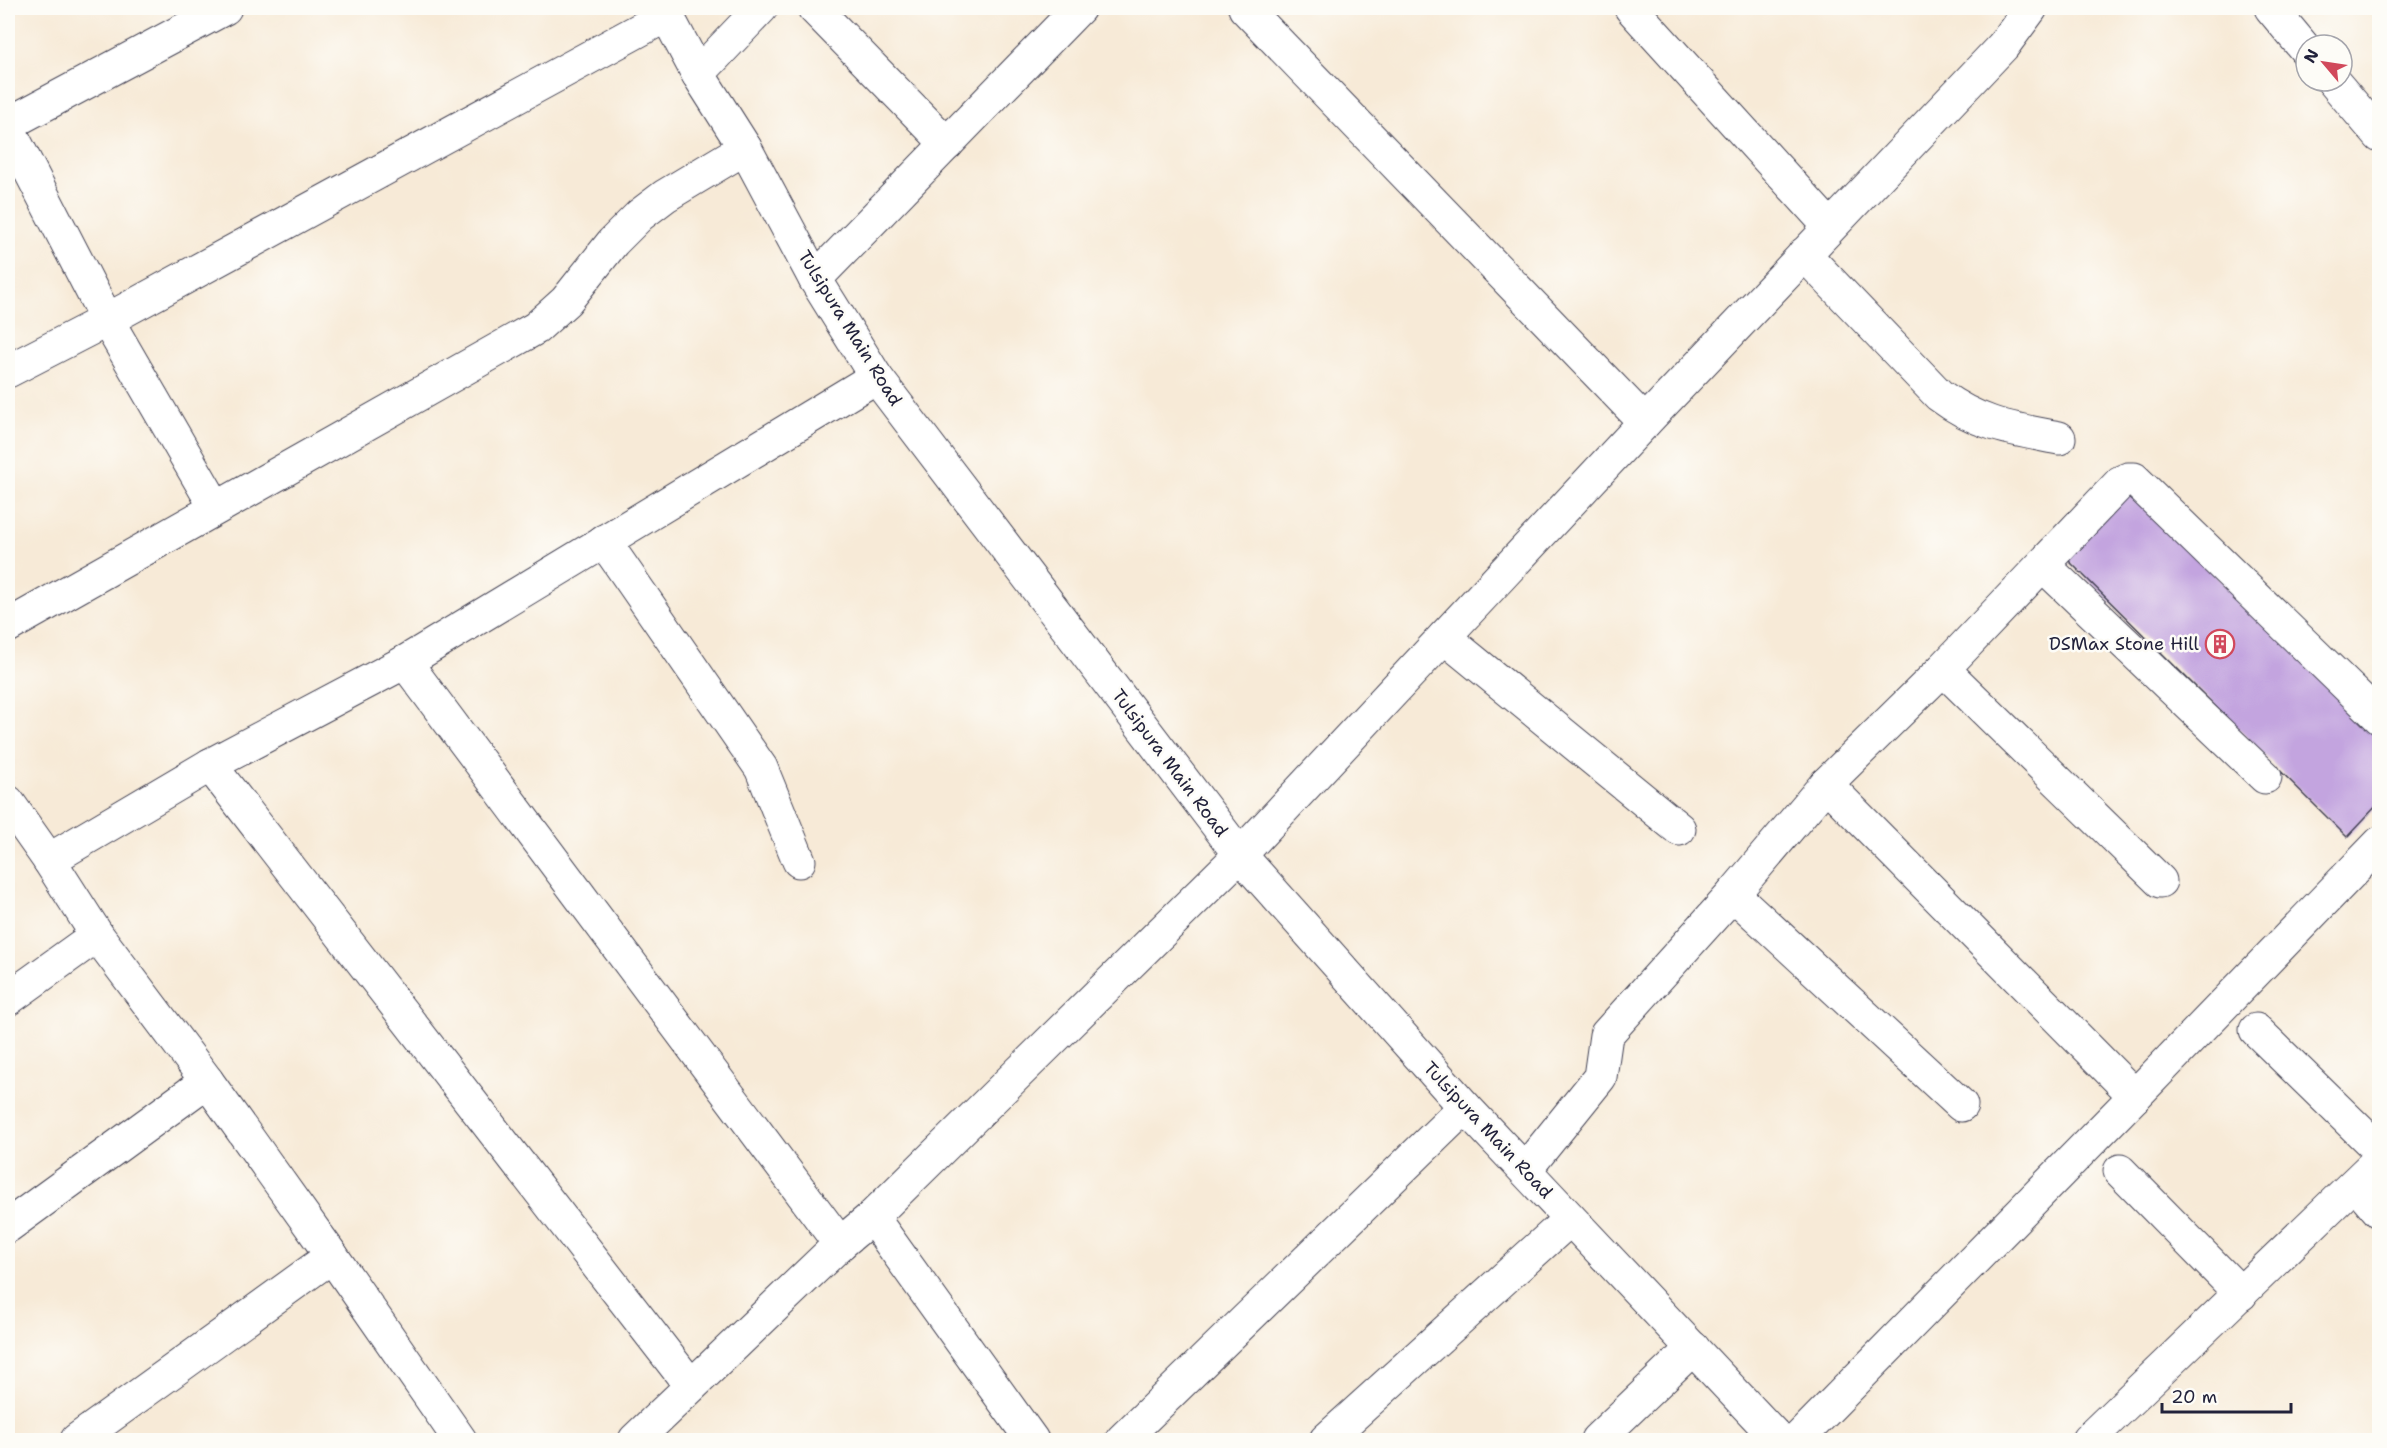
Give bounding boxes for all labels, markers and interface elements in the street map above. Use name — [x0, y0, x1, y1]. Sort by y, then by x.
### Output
north arrow — [2294, 33, 2354, 93]
text: N — [2299, 45, 2324, 67]
street label: Tulsipura Main Road — [792, 246, 908, 410]
building icon: DSMax Stone Hill — [2204, 628, 2236, 660]
place label: DSMax Stone Hill — [2049, 632, 2200, 656]
street label: Tulsipura Main Road — [1106, 684, 1234, 842]
street label: Tulsipura Main Road — [1418, 1056, 1558, 1204]
scale bar — [2162, 1376, 2291, 1414]
text: 20 m — [2171, 1385, 2217, 1409]

